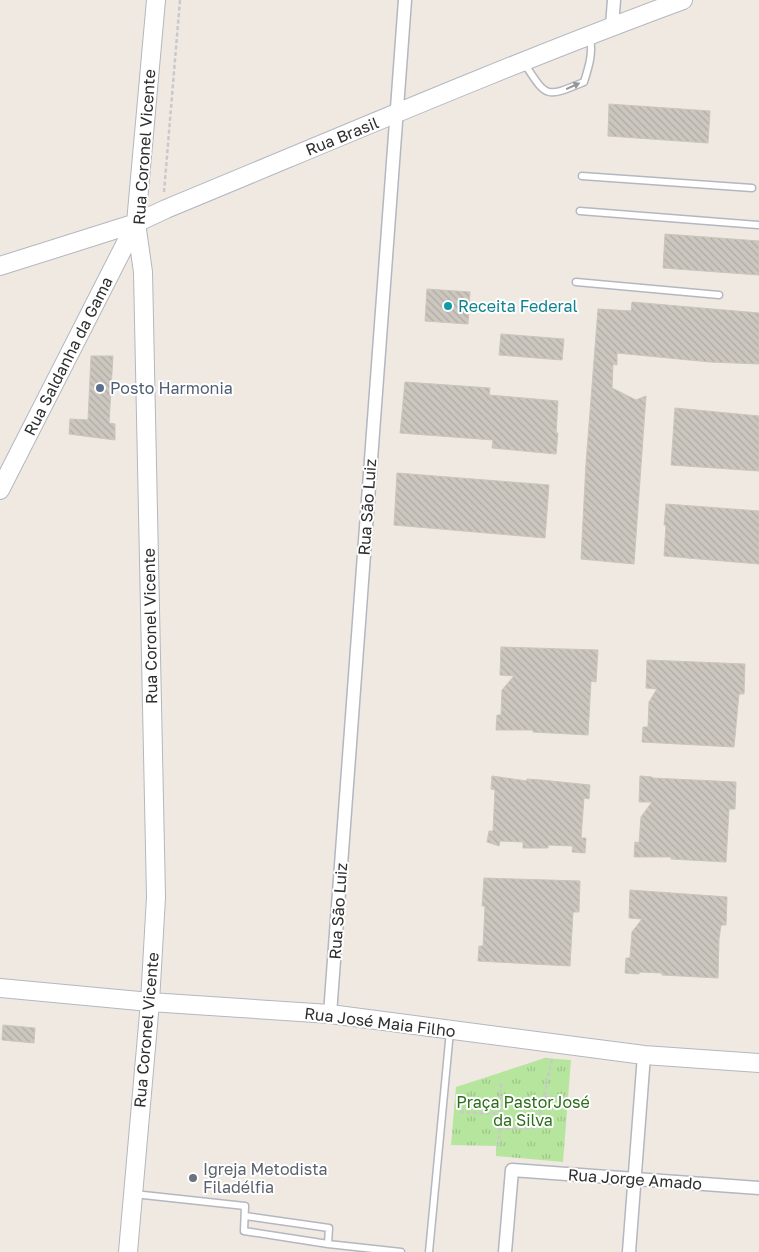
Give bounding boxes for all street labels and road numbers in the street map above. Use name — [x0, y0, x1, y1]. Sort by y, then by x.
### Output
street label: Rua Coronel Vicente — [129, 68, 159, 226]
street label: Rua Brasil — [303, 112, 381, 160]
street label: Rua Saldanha da Gama — [19, 273, 117, 439]
street label: Rua São Luiz — [354, 458, 380, 556]
street label: Rua Coronel Vicente — [139, 548, 161, 704]
street label: Rua São Luiz — [325, 862, 351, 960]
street label: Rua Coronel Vicente — [129, 951, 163, 1109]
street label: Rua José Maia Filho — [303, 1003, 457, 1041]
street label: Rua Jorge Amado — [567, 1164, 703, 1194]

